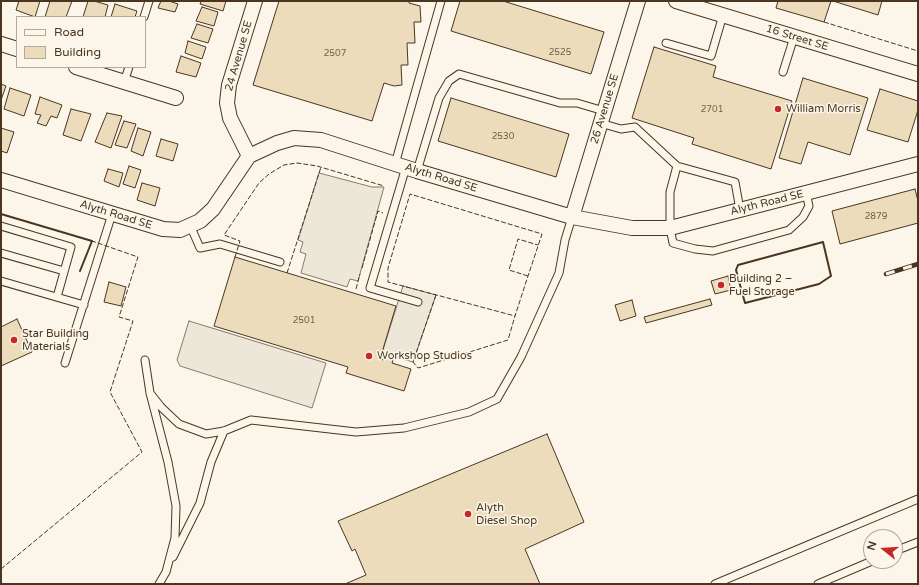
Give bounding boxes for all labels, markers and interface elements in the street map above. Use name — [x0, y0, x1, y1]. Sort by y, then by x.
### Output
legend — [16, 16, 146, 68]
street label: 24 Avenue SE — [223, 19, 255, 93]
street label: 16 Street SE — [764, 22, 830, 54]
text: Road — [54, 25, 84, 39]
text: Building — [54, 45, 101, 59]
house number: 2525 — [549, 48, 571, 58]
house number: 2507 — [324, 49, 346, 59]
street label: 26 Avenue SE — [588, 72, 622, 146]
place label: William Morris — [786, 102, 861, 116]
marker: William Morris — [773, 104, 783, 114]
house number: 2701 — [701, 105, 723, 115]
house number: 2530 — [492, 132, 514, 142]
street label: Alyth Road SE — [403, 161, 479, 195]
street label: Alyth Road SE — [729, 188, 805, 218]
street label: Alyth Road SE — [78, 198, 154, 232]
house number: 2879 — [865, 212, 887, 222]
place label: Building 2 – Fuel Storage — [729, 272, 795, 298]
marker: Building 2 – Fuel Storage — [716, 280, 726, 290]
house number: 2501 — [293, 316, 315, 326]
place label: Star Building Materials — [22, 327, 89, 353]
marker: Star Building Materials — [9, 335, 19, 345]
place label: Workshop Studios — [377, 349, 472, 363]
marker: Workshop Studios — [364, 351, 374, 361]
place label: Alyth Diesel Shop — [476, 501, 537, 527]
marker: Alyth Diesel Shop — [463, 509, 473, 519]
north arrow — [863, 529, 903, 569]
text: N — [864, 540, 880, 552]

